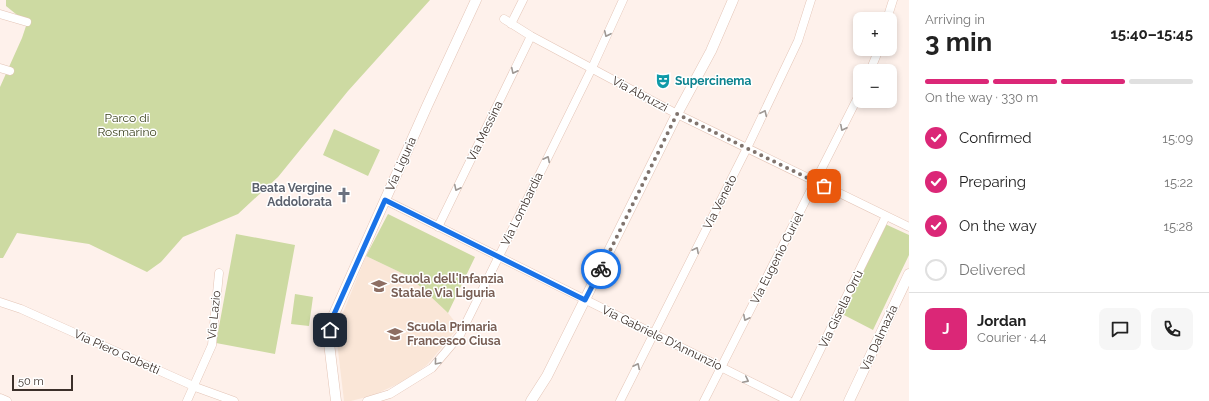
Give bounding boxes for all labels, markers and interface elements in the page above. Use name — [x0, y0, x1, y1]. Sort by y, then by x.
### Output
map controls — [853, 12, 897, 108]
button: + — [853, 12, 897, 56]
text: Arriving in — [925, 12, 985, 27]
text: 15:40–15:45 — [1110, 25, 1193, 43]
text: 3 min — [925, 27, 992, 57]
one-way arrow — [604, 30, 612, 38]
button: − — [853, 64, 897, 108]
one-way arrow — [511, 67, 519, 74]
theatre icon: Supercinema — [654, 72, 672, 90]
street label: Via Abruzzi — [610, 73, 670, 115]
place label: Supercinema — [675, 74, 752, 88]
text: On the way · 330 m — [925, 90, 1038, 105]
street label: Via Messina — [464, 98, 506, 164]
one-way arrow — [759, 110, 767, 117]
park label: Parco di Rosmarino — [97, 111, 157, 139]
one-way arrow — [840, 124, 848, 131]
icon: check — [925, 127, 947, 149]
text: Confirmed — [959, 129, 1032, 147]
text: 15:09 — [1162, 131, 1193, 146]
street label: Via Liguria — [383, 135, 419, 193]
one-way arrow — [542, 156, 550, 163]
pin — [807, 169, 841, 203]
street label: Via Lombardia — [498, 170, 546, 248]
icon: check — [925, 171, 947, 193]
street label: Via Veneto — [700, 172, 740, 232]
text: Preparing — [959, 173, 1026, 191]
icon: bag — [813, 175, 835, 197]
text: 15:22 — [1164, 175, 1193, 190]
place label: Beata Vergine Addolorata — [252, 181, 332, 209]
one-way arrow — [454, 184, 462, 191]
church icon: Beata Vergine Addolorata — [335, 186, 353, 204]
street label: Via Eugenio Curiel — [748, 209, 807, 306]
icon: check — [925, 215, 947, 237]
text: On the way — [959, 217, 1037, 235]
text: 15:28 — [1163, 219, 1193, 234]
one-way arrow — [691, 247, 699, 254]
courier — [581, 249, 621, 289]
icon: bike — [590, 258, 612, 280]
text: Delivered — [959, 261, 1026, 279]
street label: Via Gisella Orrù — [816, 268, 866, 350]
place label: Scuola dell'Infanzia Statale Via Liguria — [391, 272, 504, 300]
school or university icon: Scuola dell'Infanzia Statale Via Liguria — [370, 277, 388, 295]
street label: Via Lazio — [204, 290, 224, 340]
street label: Via Gabriele D'Annunzio — [600, 303, 724, 373]
street label: Via Dalmazia — [858, 303, 900, 373]
button: chat — [1099, 308, 1141, 350]
button: phone — [1151, 308, 1193, 350]
text: Jordan — [977, 312, 1026, 330]
pin — [313, 313, 347, 347]
one-way arrow — [743, 314, 750, 322]
icon: home — [319, 319, 341, 341]
place label: Scuola Primaria Francesco Ciusa — [407, 320, 501, 348]
text: J — [942, 320, 950, 338]
school or university icon: Scuola Primaria Francesco Ciusa — [386, 325, 404, 343]
street label: Via Piero Gobetti — [72, 327, 162, 377]
text: Courier · 4.4 — [977, 330, 1046, 345]
one-way arrow — [434, 357, 441, 365]
one-way arrow — [633, 363, 640, 370]
scale bar — [12, 373, 73, 392]
text: 50 m — [18, 375, 44, 388]
one-way arrow — [741, 375, 749, 382]

